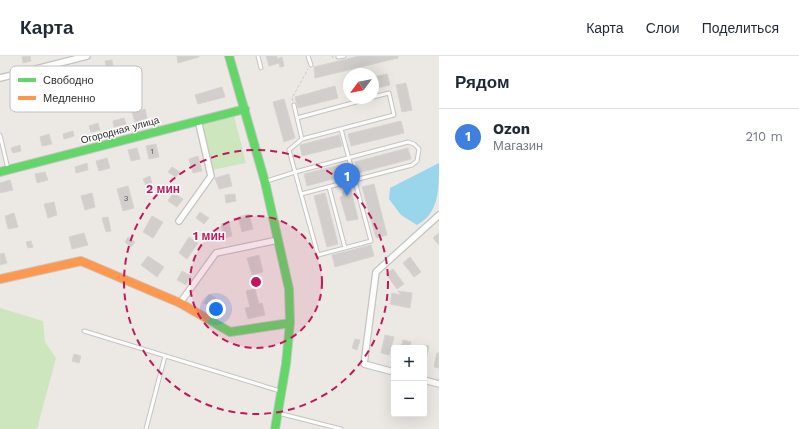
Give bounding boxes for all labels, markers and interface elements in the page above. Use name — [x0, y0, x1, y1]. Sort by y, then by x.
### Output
text: Карта — [20, 16, 74, 39]
text: Карта — [586, 20, 624, 36]
text: Слои — [646, 20, 680, 36]
text: Поделиться — [702, 20, 779, 36]
legend — [10, 66, 142, 112]
north arrow — [343, 68, 379, 104]
text: Рядом — [455, 72, 510, 92]
text: Свободно — [43, 74, 94, 87]
text: Медленно — [43, 92, 95, 105]
street label: Огородная улица — [80, 114, 161, 146]
text: Ozon — [493, 120, 530, 138]
text: 1 — [465, 129, 471, 144]
text: 210 m — [745, 129, 783, 144]
text: Магазин — [493, 138, 543, 153]
house number: 1 — [150, 147, 154, 156]
pin: 1 — [334, 163, 360, 196]
text: 2 мин — [146, 182, 180, 196]
house number: 3 — [124, 194, 129, 203]
text: 1 мин — [193, 229, 225, 243]
centre of rings — [249, 275, 263, 289]
your location — [206, 299, 226, 319]
map controls — [391, 345, 427, 417]
button: + — [391, 345, 427, 381]
button: − — [391, 381, 427, 417]

